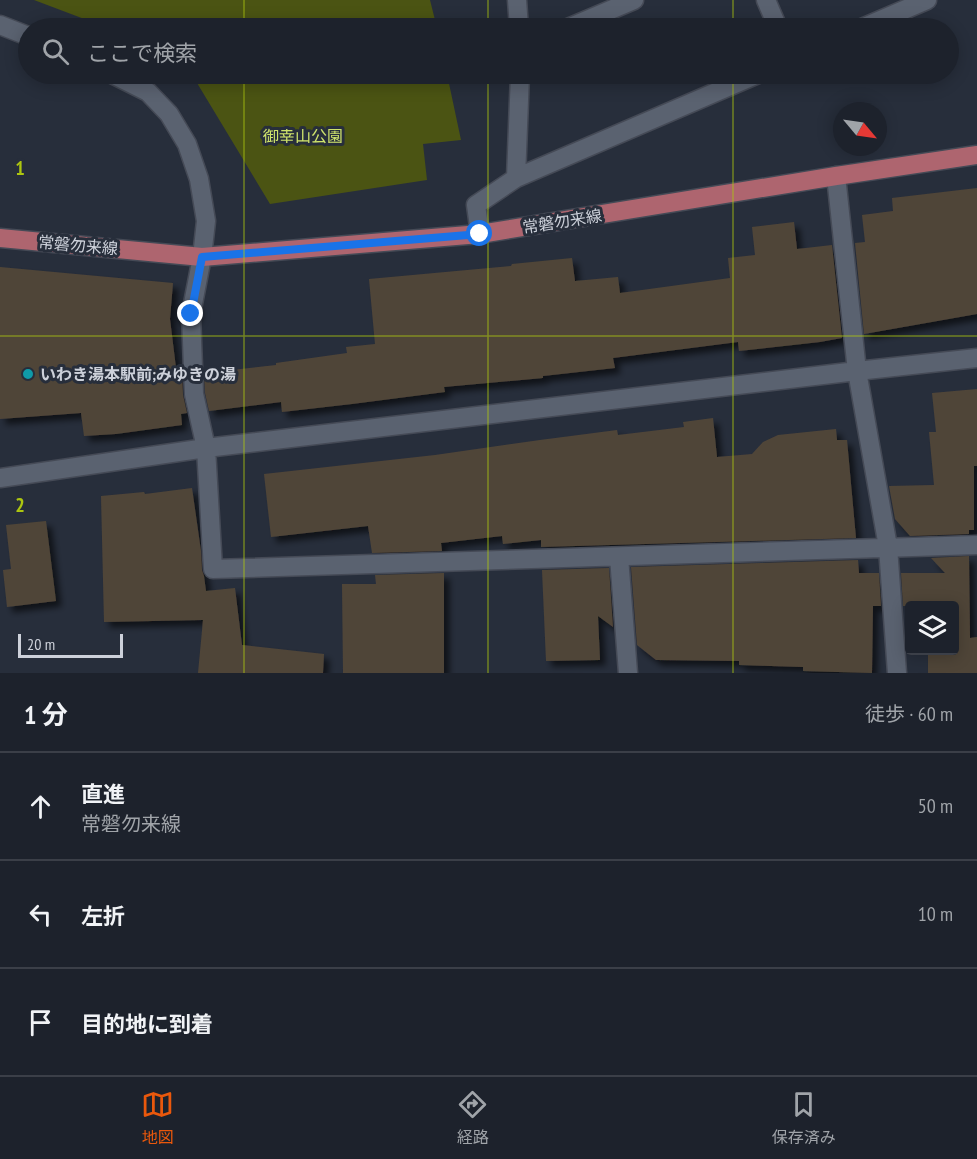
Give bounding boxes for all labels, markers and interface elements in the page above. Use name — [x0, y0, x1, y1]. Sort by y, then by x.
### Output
search box — [18, 18, 959, 84]
icon: search — [39, 35, 72, 68]
text: ここで検索 — [87, 39, 197, 67]
north arrow — [833, 102, 887, 156]
park label: 御幸山公園 — [263, 126, 343, 146]
text: 1 — [15, 155, 25, 181]
street label: 常磐勿来線 — [521, 205, 603, 237]
route start — [466, 220, 492, 246]
street label: 常磐勿来線 — [37, 232, 119, 258]
route end — [177, 300, 203, 326]
place label: いわき湯本駅前;みゆきの湯 — [40, 364, 236, 384]
marker: いわき湯本駅前;みゆきの湯 — [21, 367, 35, 381]
text: 2 — [15, 492, 25, 518]
map controls — [905, 601, 959, 655]
button: layers — [905, 601, 959, 655]
scale bar — [18, 631, 123, 658]
text: 20 m — [27, 634, 55, 654]
text: 1 分 — [24, 698, 68, 731]
text: 徒歩 · 60 m — [865, 701, 953, 727]
text: 直進 — [81, 780, 125, 808]
icon: ahead — [24, 790, 57, 823]
text: 50 m — [918, 793, 953, 819]
text: 常磐勿来線 — [81, 811, 181, 837]
icon: left — [24, 898, 57, 931]
text: 10 m — [918, 901, 953, 927]
text: 左折 — [81, 902, 125, 930]
icon: arrive — [24, 1006, 57, 1039]
text: 目的地に到着 — [81, 1010, 213, 1038]
tab: 地図 — [141, 1088, 174, 1148]
tab: 経路 — [456, 1088, 489, 1148]
tab: 保存済み — [772, 1088, 836, 1148]

